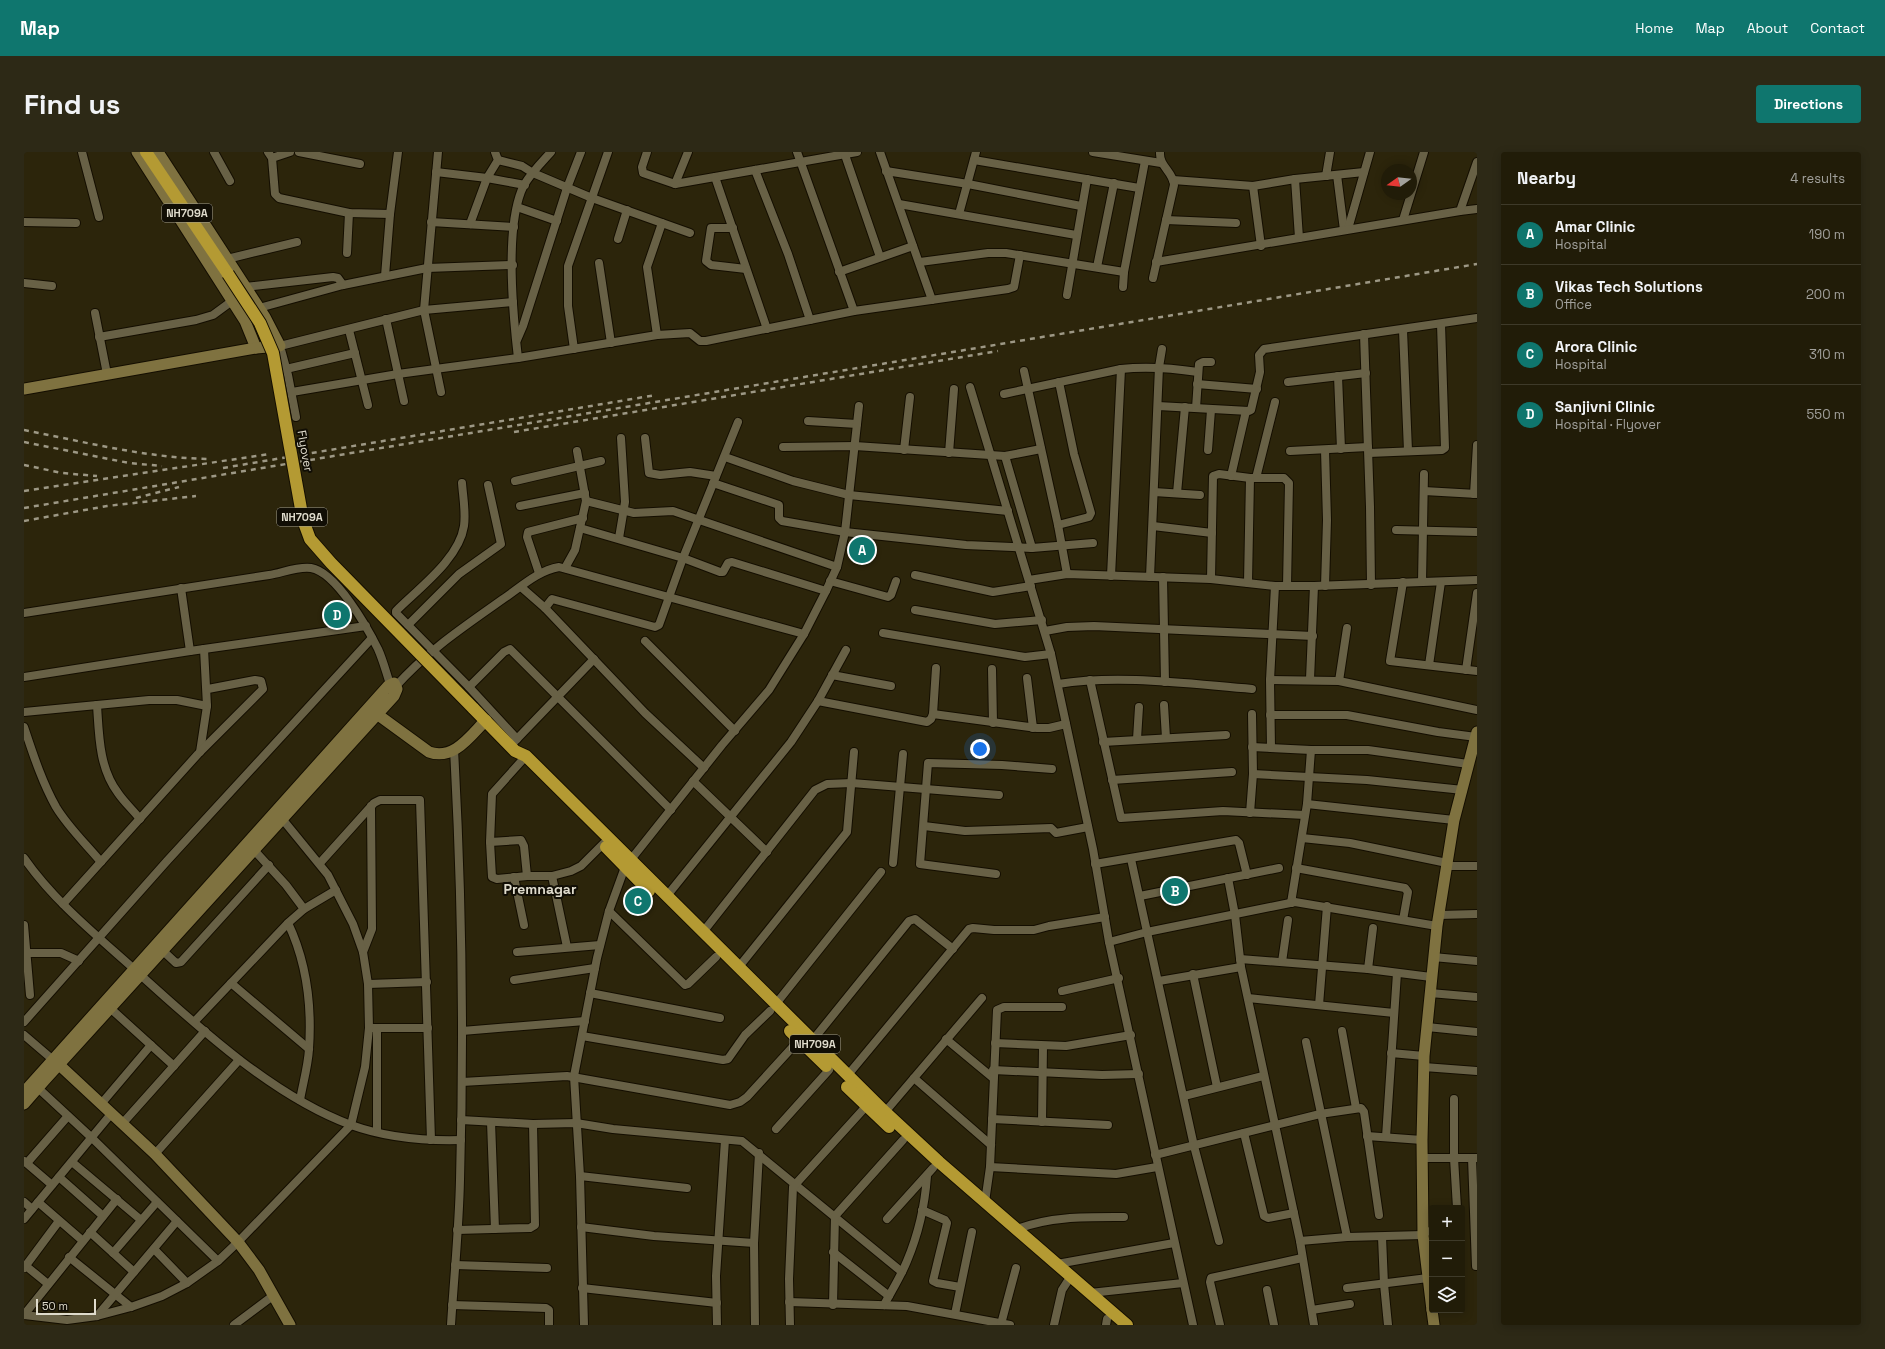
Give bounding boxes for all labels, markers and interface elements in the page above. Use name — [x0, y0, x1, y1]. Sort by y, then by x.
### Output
text: Map — [20, 16, 60, 41]
text: Home — [1635, 19, 1673, 37]
text: Map — [1695, 19, 1725, 37]
text: About — [1747, 19, 1788, 37]
text: Contact — [1810, 19, 1865, 37]
button: Directions — [1756, 85, 1861, 123]
text: Find us — [24, 86, 121, 122]
north arrow — [1381, 164, 1417, 200]
text: Nearby — [1517, 167, 1576, 189]
text: 4 results — [1790, 170, 1845, 187]
road number: NH709A — [162, 204, 212, 222]
text: Amar Clinic — [1555, 217, 1635, 236]
text: A — [1526, 226, 1534, 243]
text: 190 m — [1809, 226, 1845, 243]
text: Hospital — [1555, 236, 1607, 253]
text: Vikas Tech Solutions — [1555, 277, 1703, 296]
text: B — [1526, 286, 1534, 303]
text: 200 m — [1806, 286, 1845, 303]
text: Office — [1555, 296, 1592, 313]
text: Arora Clinic — [1555, 337, 1637, 356]
text: C — [1526, 346, 1534, 363]
text: 310 m — [1809, 346, 1845, 363]
text: Hospital — [1555, 356, 1607, 373]
text: Sanjivni Clinic — [1555, 397, 1655, 416]
text: D — [1526, 406, 1534, 423]
text: 550 m — [1807, 406, 1845, 423]
text: Hospital · Flyover — [1555, 416, 1661, 433]
street label: Flyover — [293, 429, 317, 473]
road number: NH709A — [277, 508, 327, 526]
pin: A — [849, 535, 875, 565]
pin: D — [324, 600, 350, 630]
your location — [970, 739, 990, 759]
pin: B — [1162, 876, 1188, 906]
district label: Premnagar — [504, 880, 577, 898]
pin: C — [625, 886, 651, 916]
road number: NH709A — [790, 1035, 840, 1053]
map controls — [1429, 1205, 1465, 1313]
button: + — [1429, 1205, 1465, 1241]
button: − — [1429, 1241, 1465, 1277]
button: layers — [1429, 1277, 1465, 1313]
scale bar — [36, 1297, 96, 1316]
text: 50 m — [42, 1299, 68, 1313]

